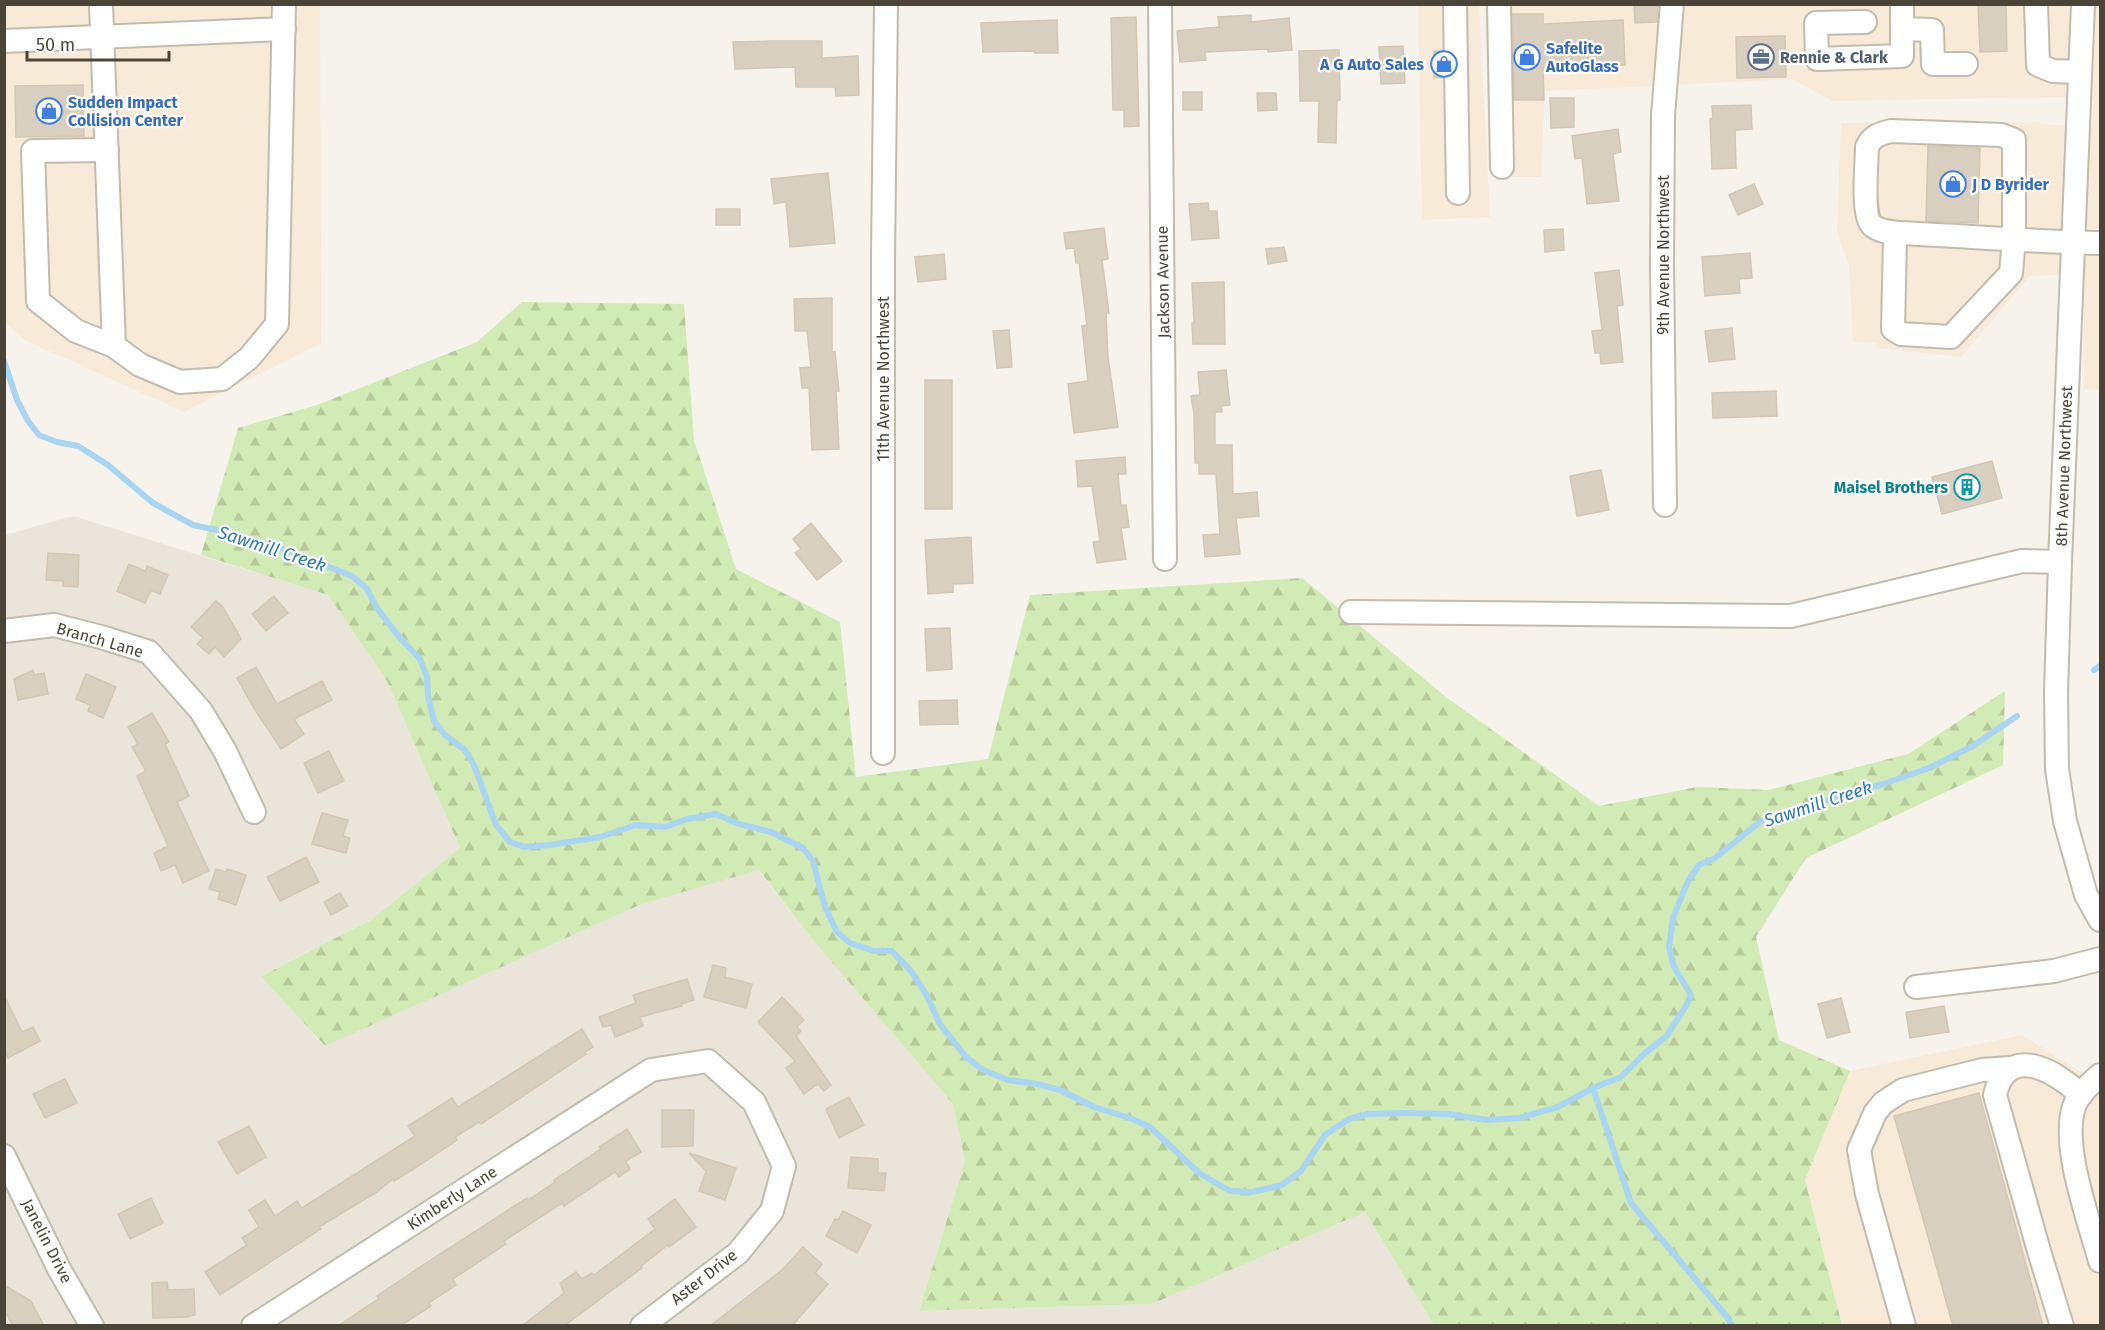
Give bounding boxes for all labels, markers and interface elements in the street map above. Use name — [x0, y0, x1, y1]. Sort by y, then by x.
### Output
scale bar — [27, 24, 170, 62]
text: 50 m — [36, 34, 75, 56]
place label: Safelite AutoGlass — [1545, 39, 1619, 76]
shop icon: Safelite AutoGlass — [1512, 42, 1542, 72]
office icon: Rennie & Clark — [1746, 42, 1776, 72]
place label: Rennie & Clark — [1780, 48, 1888, 67]
shop icon: A G Auto Sales — [1429, 49, 1459, 79]
place label: A G Auto Sales — [1319, 55, 1424, 74]
place label: Sudden Impact Collision Center — [68, 93, 184, 130]
shop icon: Sudden Impact Collision Center — [34, 96, 64, 126]
shop icon: J D Byrider — [1938, 169, 1968, 199]
street label: 9th Avenue Northwest — [1654, 175, 1673, 335]
place label: J D Byrider — [1971, 175, 2050, 194]
street label: Jackson Avenue — [1153, 225, 1173, 339]
street label: 11th Avenue Northwest — [874, 296, 893, 462]
street label: 8th Avenue Northwest — [2052, 385, 2076, 547]
building icon: Maisel Brothers — [1952, 472, 1982, 502]
place label: Maisel Brothers — [1834, 478, 1948, 497]
water label: Sawmill Creek — [214, 521, 329, 577]
street label: Branch Lane — [54, 619, 146, 661]
water label: Sawmill Creek — [1760, 776, 1875, 832]
street label: Kimberly Lane — [404, 1162, 500, 1234]
street label: Janelin Drive — [18, 1196, 76, 1286]
street label: Aster Drive — [667, 1245, 741, 1309]

